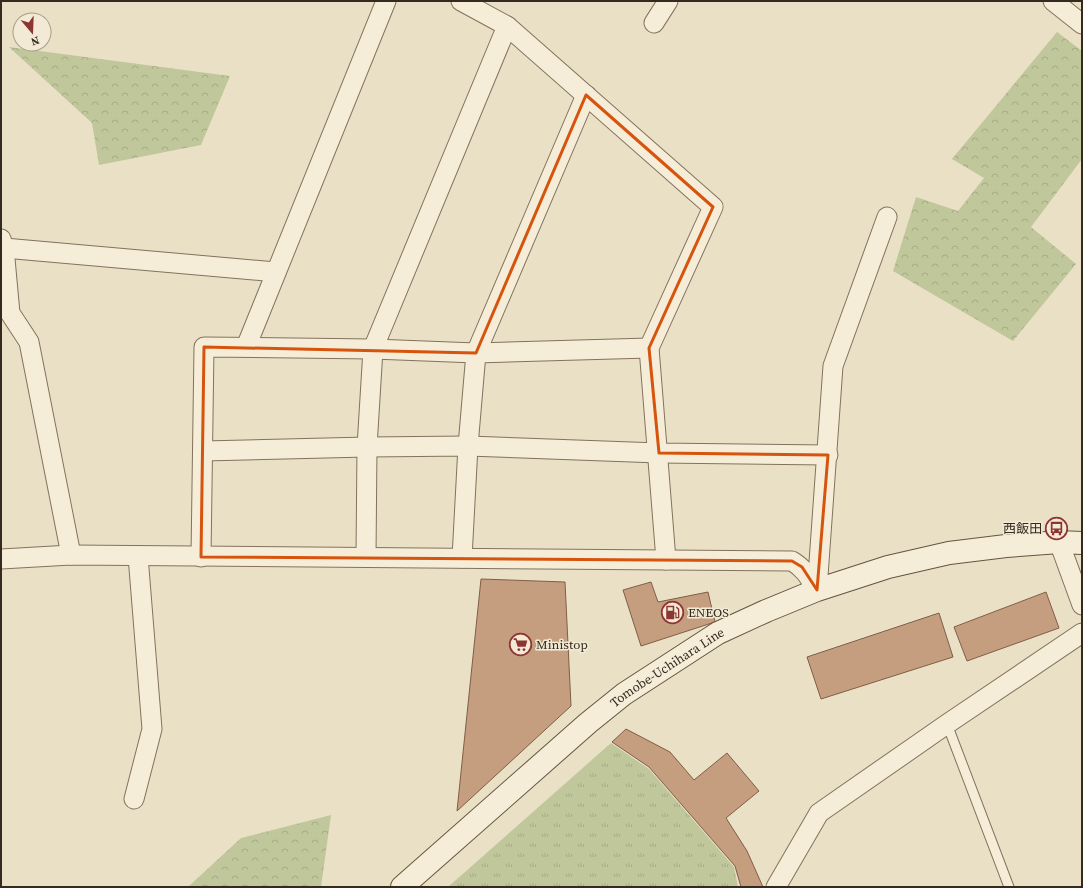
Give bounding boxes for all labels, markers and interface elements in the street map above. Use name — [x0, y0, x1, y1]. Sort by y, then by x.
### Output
north arrow — [12, 12, 52, 52]
text: N — [29, 33, 41, 49]
bus stop icon: 西飯田 — [1044, 515, 1070, 541]
place label: 西飯田 — [1003, 520, 1042, 537]
fuel station icon: ENEOS — [659, 599, 685, 625]
place label: ENEOS — [688, 604, 729, 621]
street label: Tomobe-Uchihara Line — [606, 623, 727, 711]
supermarket icon: Ministop — [508, 631, 534, 657]
place label: Ministop — [536, 636, 588, 653]

